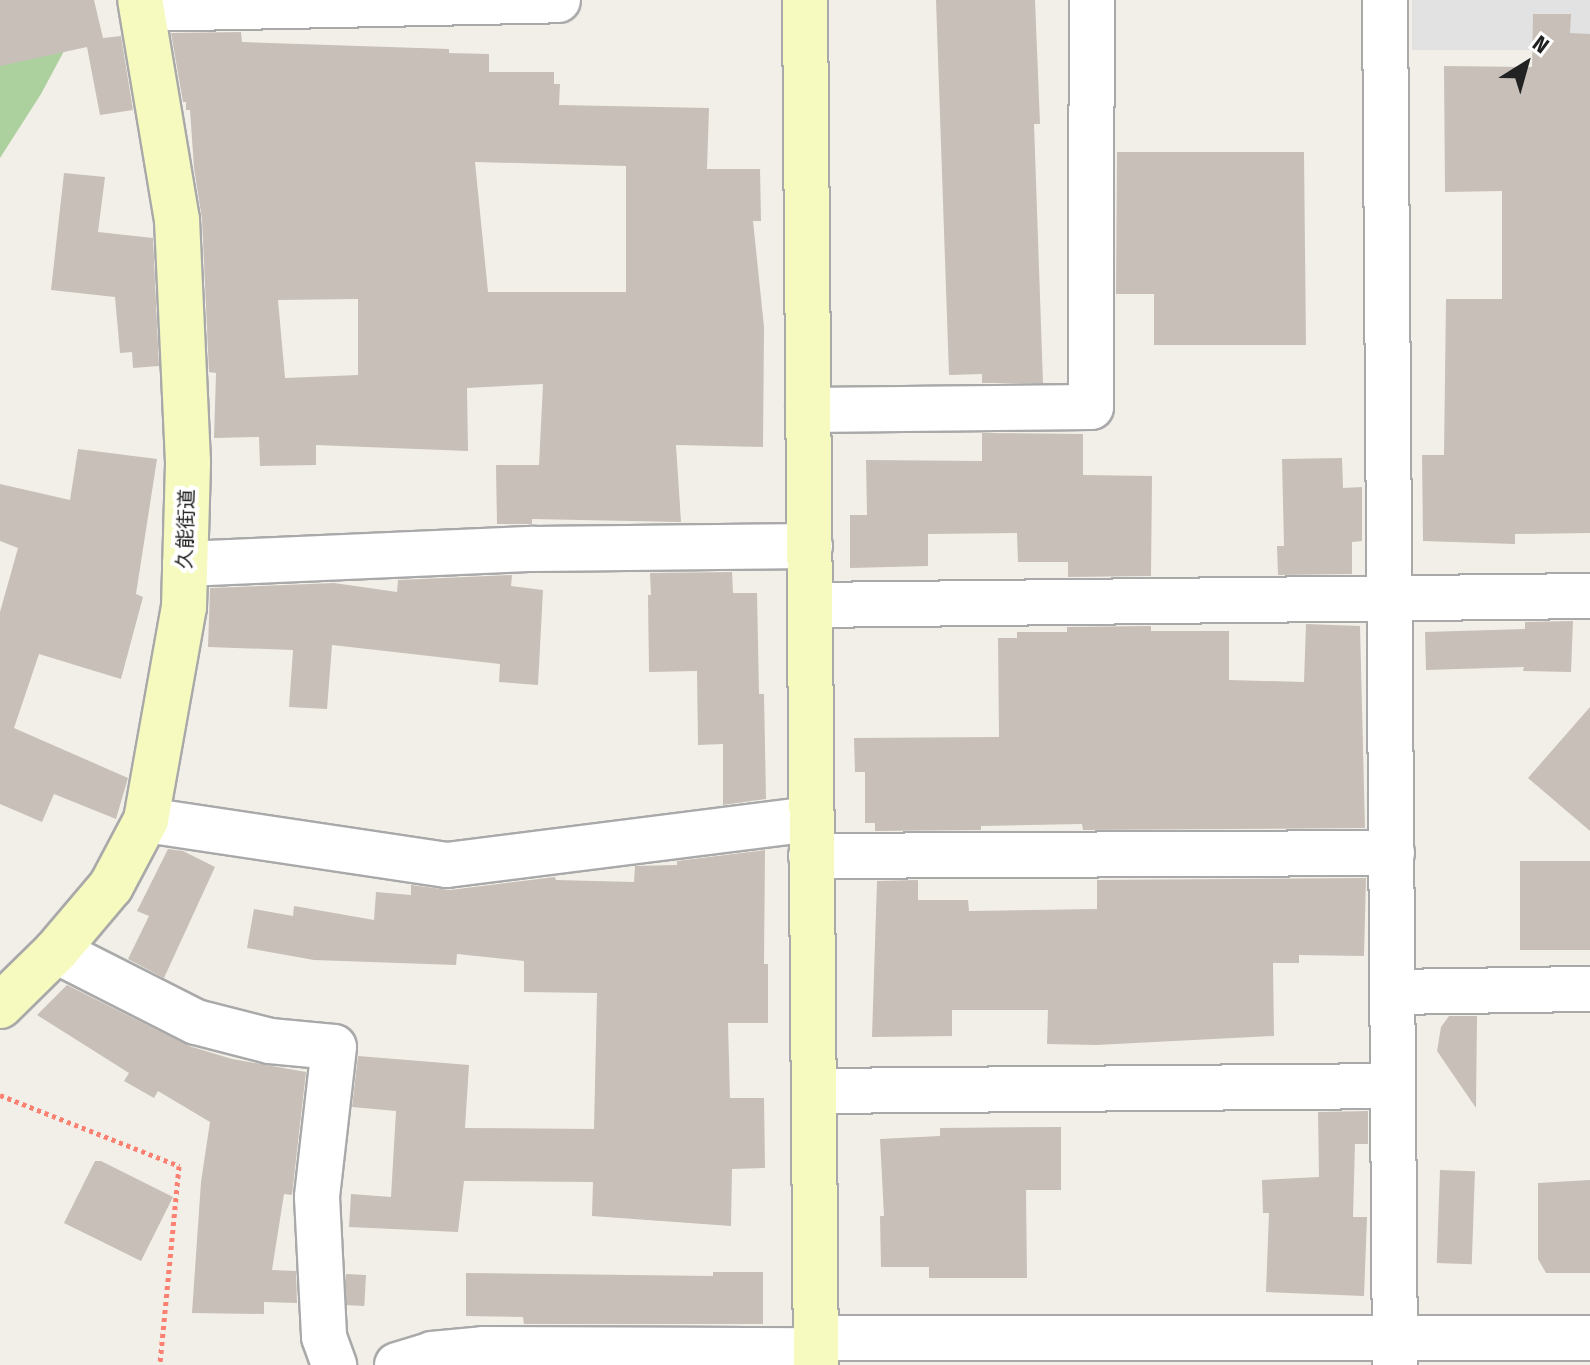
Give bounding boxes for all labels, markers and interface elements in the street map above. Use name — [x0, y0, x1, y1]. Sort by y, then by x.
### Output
north arrow — [1486, 24, 1566, 104]
text: N — [1527, 30, 1554, 59]
street label: 久能街道 — [173, 489, 199, 569]

